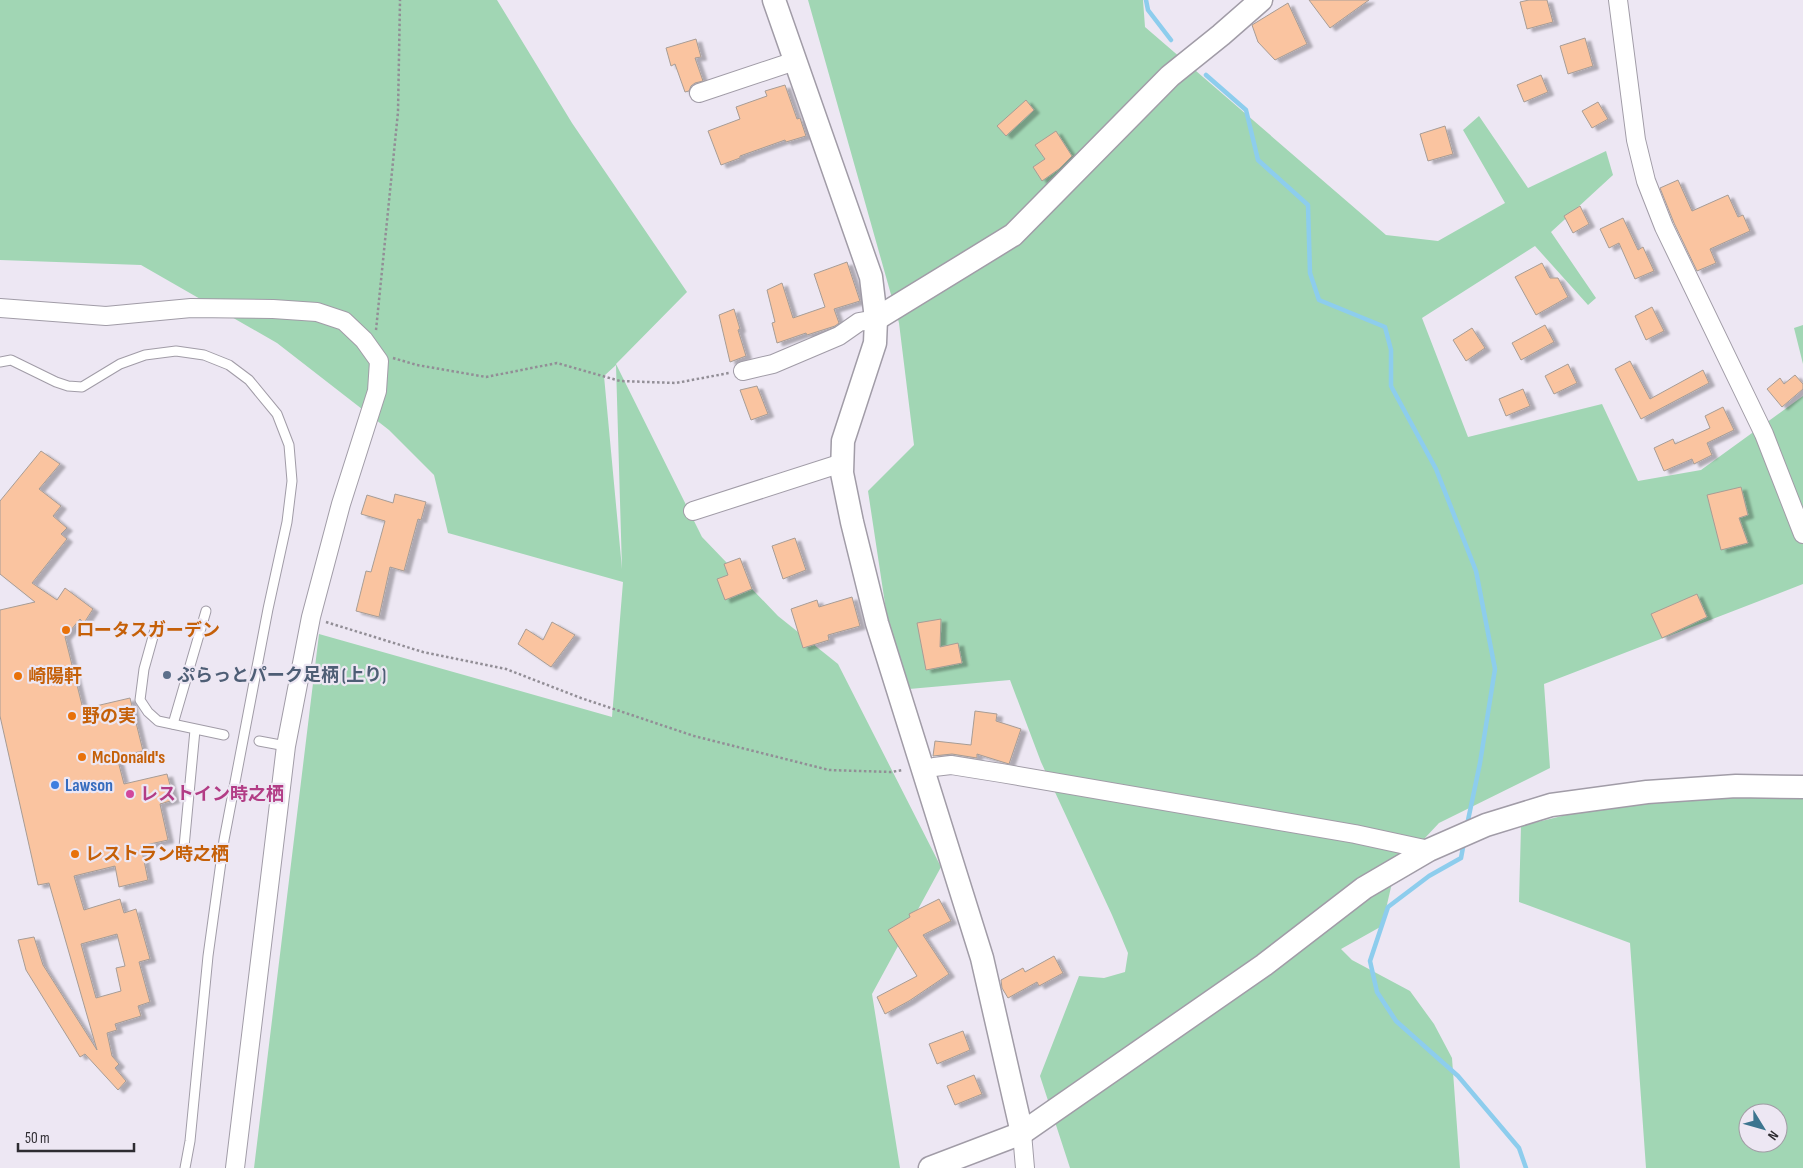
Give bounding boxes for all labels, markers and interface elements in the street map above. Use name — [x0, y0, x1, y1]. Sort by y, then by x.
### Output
place label: ロータスガーデン — [76, 620, 220, 641]
marker: ロータスガーデン — [60, 624, 72, 636]
place label: ぷらっとパーク足柄 (上り) — [177, 665, 386, 686]
place label: 崎陽軒 — [28, 666, 82, 687]
marker: ぷらっとパーク足柄 (上り) — [161, 669, 173, 681]
marker: 崎陽軒 — [12, 670, 24, 682]
place label: 野の実 — [82, 706, 136, 727]
marker: 野の実 — [66, 710, 78, 722]
place label: McDonald's — [92, 747, 165, 768]
marker: McDonald's — [76, 751, 88, 763]
place label: Lawson — [65, 775, 113, 796]
marker: Lawson — [49, 779, 61, 791]
place label: レストイン時之栖 — [140, 784, 284, 805]
marker: レストイン時之栖 — [124, 788, 136, 800]
place label: レストラン時之栖 — [85, 844, 229, 865]
marker: レストラン時之栖 — [69, 848, 81, 860]
north arrow — [1738, 1103, 1788, 1153]
scale bar — [18, 1120, 134, 1152]
text: N — [1764, 1127, 1782, 1144]
text: 50 m — [25, 1129, 50, 1148]

